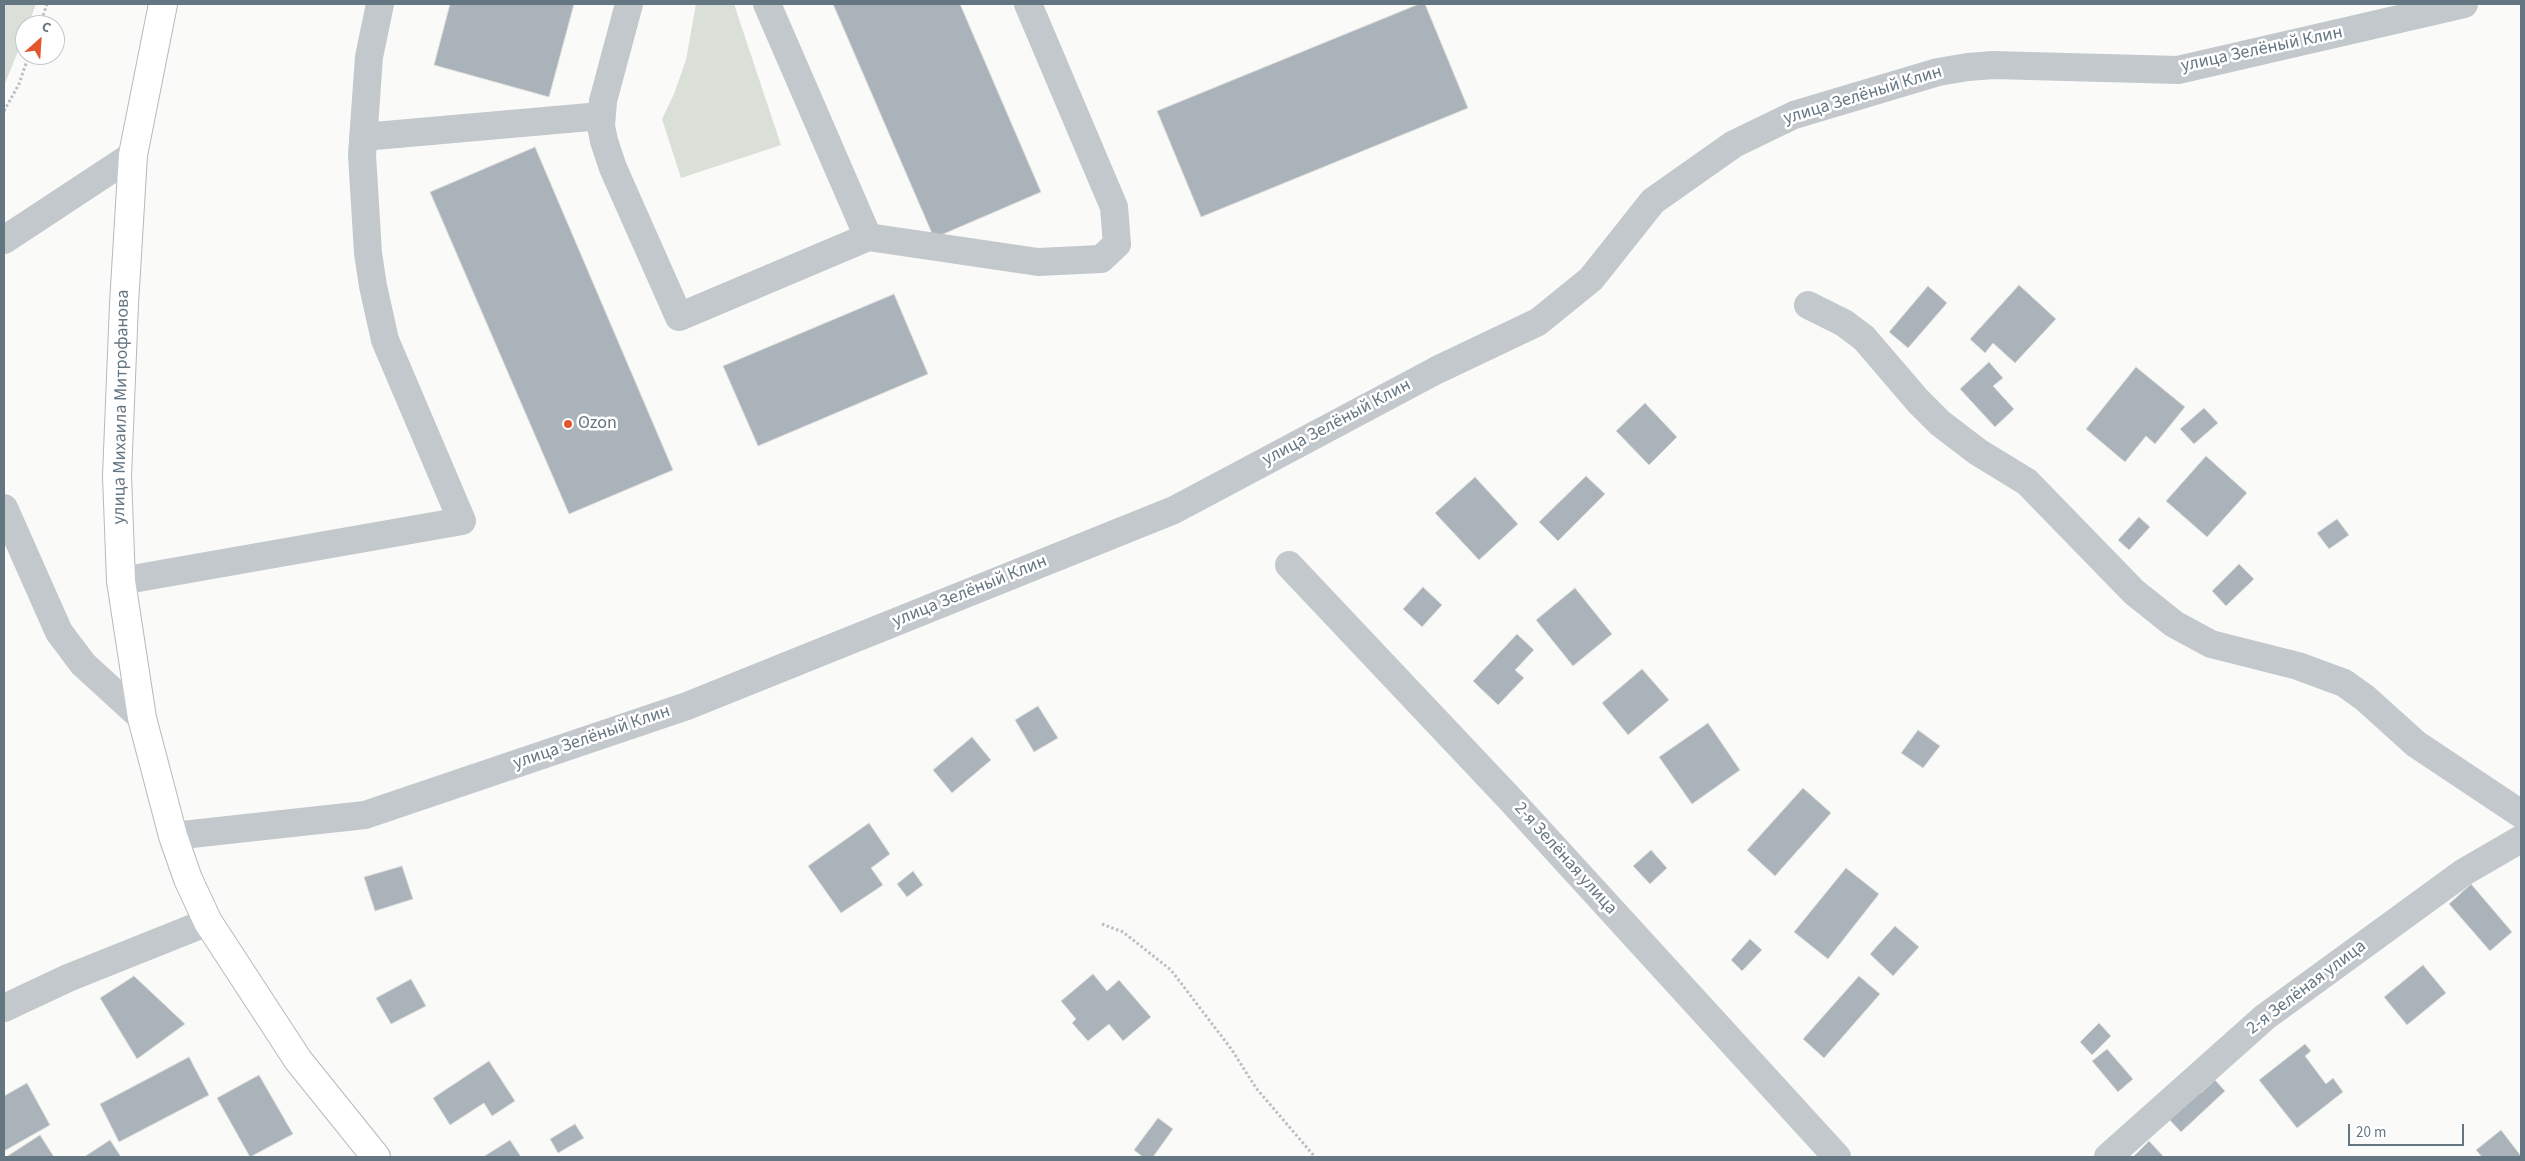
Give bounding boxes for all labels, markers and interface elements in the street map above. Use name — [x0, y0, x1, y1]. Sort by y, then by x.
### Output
north arrow — [15, 15, 65, 65]
text: С — [38, 17, 54, 38]
street label: улица Зелёный Клин — [2179, 22, 2345, 78]
street label: улица Зелёный Клин — [1781, 62, 1945, 130]
street label: улица Михаила Митрофанова — [109, 289, 135, 525]
street label: улица Зелёный Клин — [1259, 375, 1415, 471]
place label: Ozon — [578, 413, 617, 435]
marker: Ozon — [562, 418, 574, 430]
street label: улица Зелёный Клин — [890, 551, 1050, 633]
street label: улица Зелёный Клин — [511, 701, 673, 775]
street label: 2-я Зелёная улица — [1509, 798, 1621, 920]
street label: 2-я Зелёная улица — [2243, 936, 2371, 1040]
scale bar — [2350, 1114, 2466, 1146]
text: 20 m — [2356, 1122, 2386, 1143]

